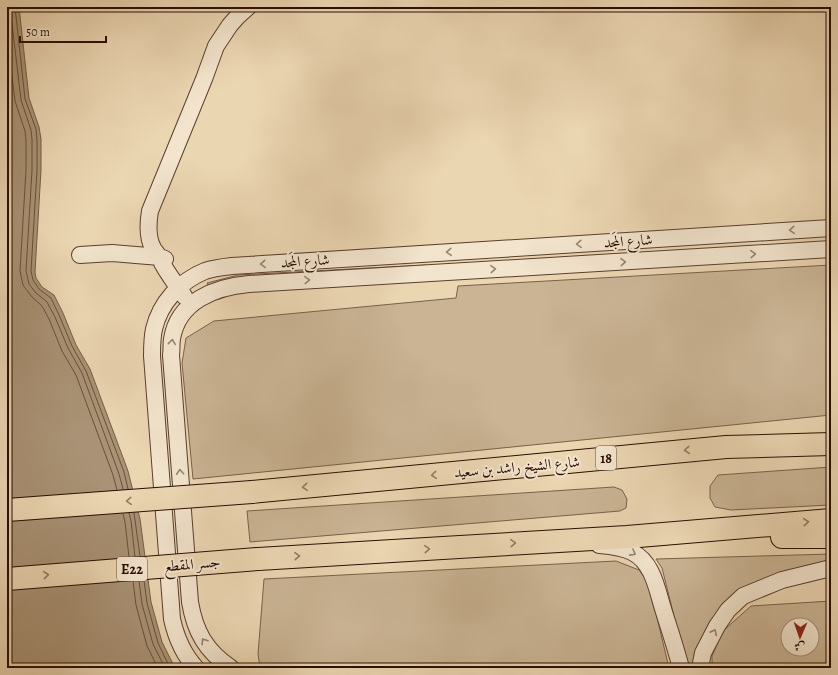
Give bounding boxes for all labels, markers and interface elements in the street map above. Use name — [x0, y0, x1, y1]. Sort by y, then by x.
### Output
scale bar — [20, 18, 106, 44]
text: 50 m — [26, 24, 50, 40]
one-way arrow — [789, 226, 795, 235]
street label: شارع المَجد — [603, 228, 653, 256]
one-way arrow — [575, 239, 582, 248]
street label: شارع المَجد — [280, 248, 330, 276]
one-way arrow — [446, 248, 452, 256]
one-way arrow — [750, 249, 756, 258]
one-way arrow — [620, 257, 626, 266]
one-way arrow — [260, 259, 266, 268]
one-way arrow — [490, 265, 496, 274]
one-way arrow — [304, 276, 310, 285]
one-way arrow — [168, 339, 177, 346]
road number: 18 — [596, 446, 616, 470]
one-way arrow — [684, 446, 690, 455]
street label: شارع الشيخ راشد بن سعيد — [453, 452, 581, 486]
one-way arrow — [176, 469, 185, 475]
one-way arrow — [431, 470, 437, 479]
one-way arrow — [302, 482, 308, 491]
one-way arrow — [126, 496, 132, 505]
one-way arrow — [803, 517, 809, 526]
one-way arrow — [510, 539, 516, 548]
one-way arrow — [424, 544, 430, 553]
one-way arrow — [629, 549, 636, 556]
street label: جسر المقطع — [163, 552, 221, 580]
one-way arrow — [294, 552, 300, 561]
road number: E22 — [117, 557, 147, 581]
one-way arrow — [43, 571, 49, 580]
north arrow — [780, 617, 820, 657]
one-way arrow — [709, 629, 717, 636]
one-way arrow — [201, 638, 208, 645]
text: ش — [794, 639, 805, 654]

